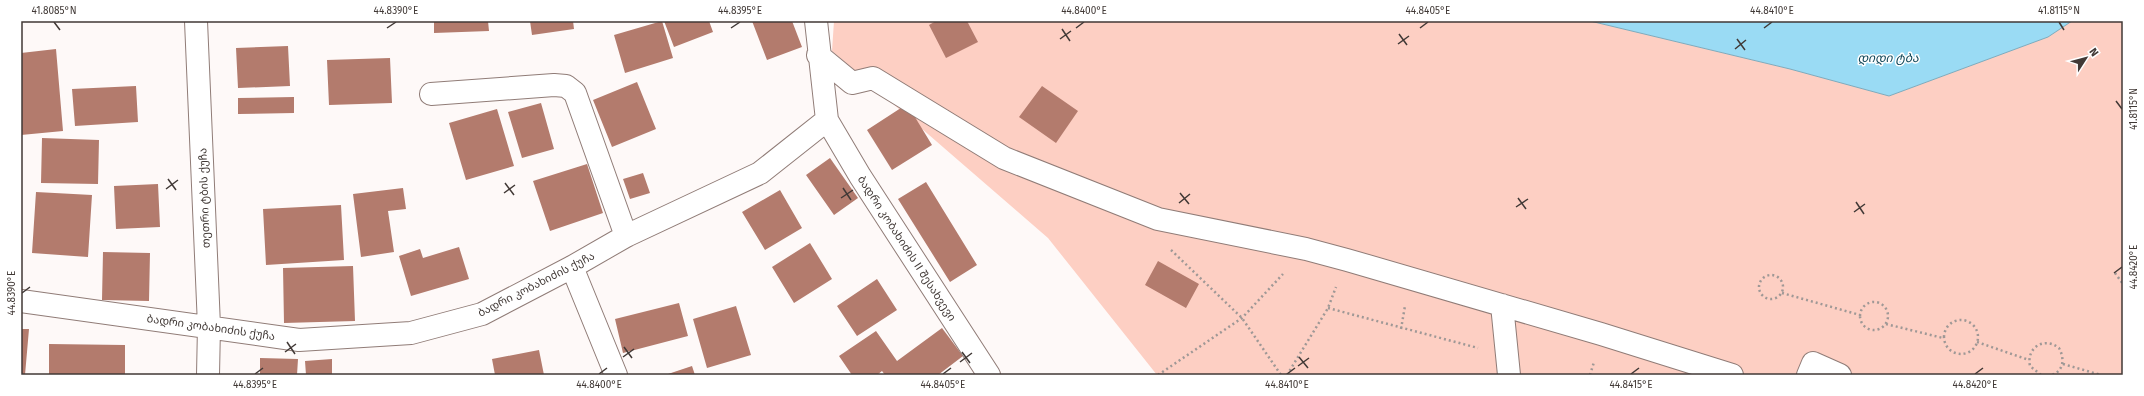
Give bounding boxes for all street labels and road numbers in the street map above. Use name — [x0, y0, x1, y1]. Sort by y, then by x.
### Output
street label: თეთრი ტბის ქუჩა — [196, 148, 213, 248]
street label: ბადრი კობახიძის II შესახვევი — [855, 173, 958, 323]
street label: ბადრი კობახიძის ქუჩა — [476, 249, 597, 320]
street label: ბადრი კობახიძის ქუჩა — [146, 312, 276, 343]

